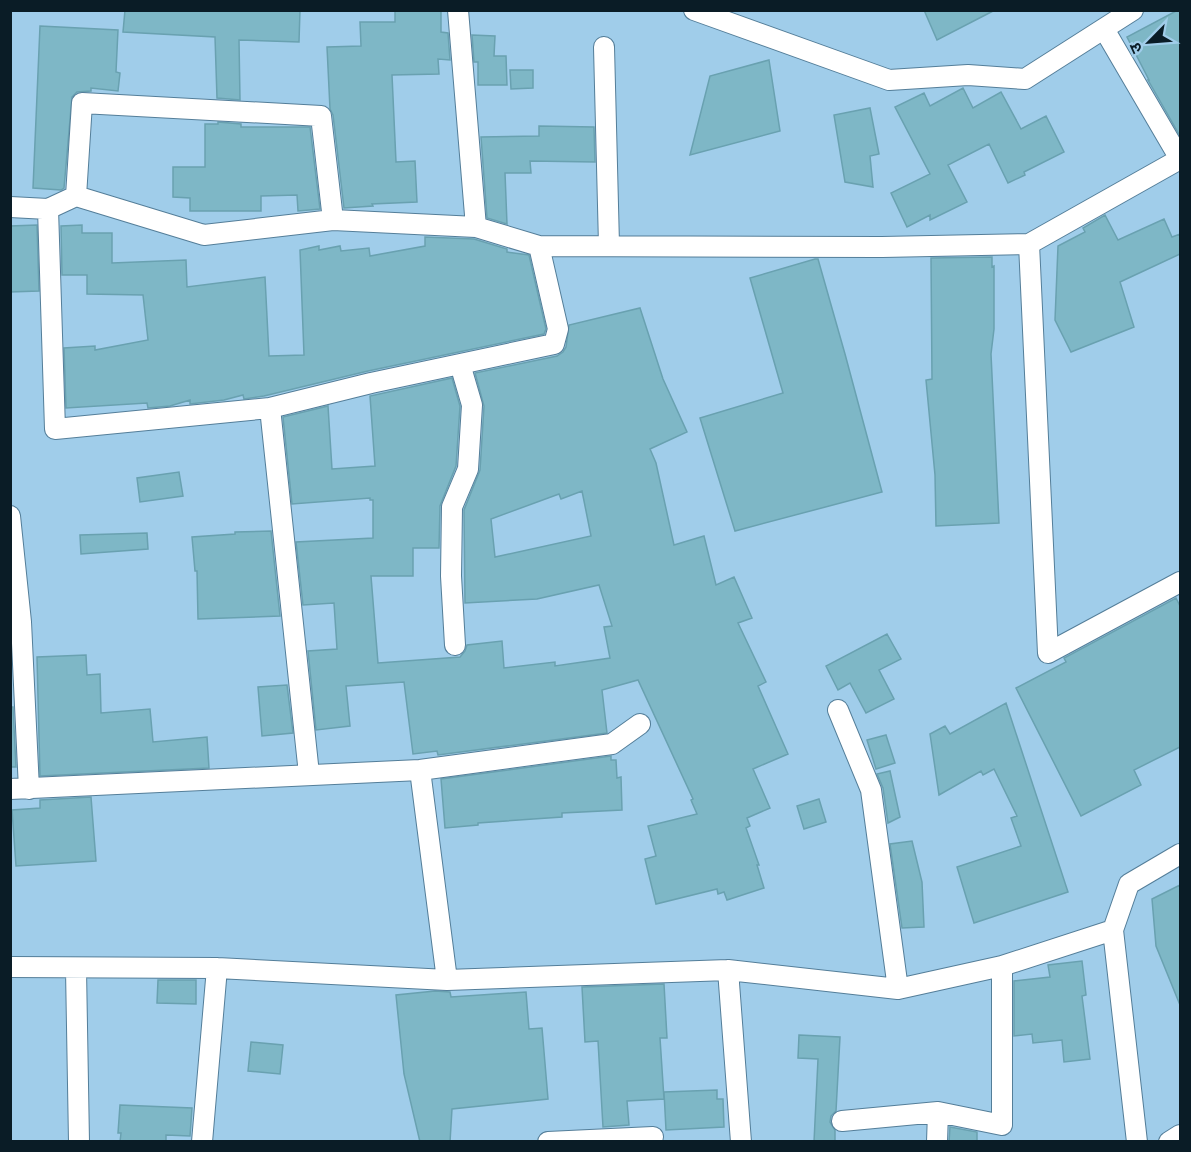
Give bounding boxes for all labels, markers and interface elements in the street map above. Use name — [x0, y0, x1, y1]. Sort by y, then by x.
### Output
north arrow — [1119, 12, 1179, 72]
text: उ — [1124, 39, 1147, 57]

